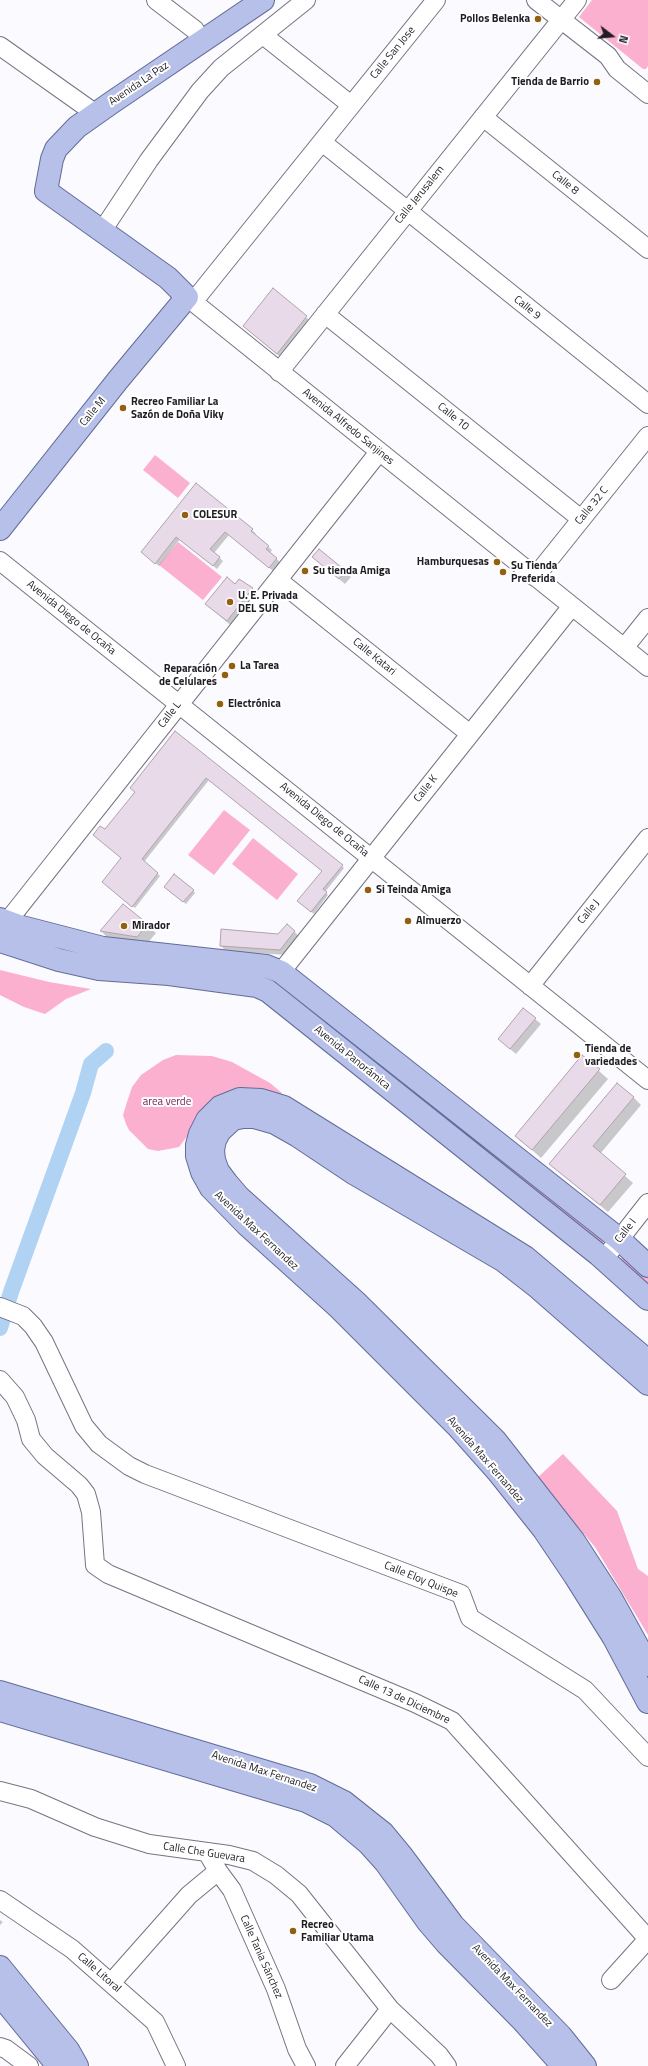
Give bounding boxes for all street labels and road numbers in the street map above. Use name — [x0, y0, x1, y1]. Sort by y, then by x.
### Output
street label: Calle San Jose — [368, 24, 418, 82]
street label: Avenida La Paz — [107, 59, 171, 109]
street label: Calle Jerusalem — [393, 163, 447, 227]
street label: Calle 8 — [549, 168, 581, 198]
street label: Calle 9 — [511, 293, 543, 323]
street label: Avenida Alfredo Sanjines — [300, 386, 396, 468]
street label: Calle M — [77, 395, 109, 429]
street label: Calle 10 — [435, 400, 471, 434]
street label: Calle 32 C — [573, 484, 611, 528]
street label: Avenida Diego de Ocaña — [24, 578, 118, 658]
street label: Calle Katari — [350, 636, 398, 678]
street label: Calle L — [156, 699, 184, 731]
street label: Calle K — [411, 773, 441, 805]
street label: Avenida Diego de Ocaña — [277, 780, 371, 860]
street label: Calle J — [575, 897, 603, 927]
street label: Avenida Panorámica — [311, 1023, 393, 1093]
street label: Avenida Max Fernandez — [211, 1189, 301, 1273]
street label: Calle I — [612, 1216, 640, 1246]
street label: Avenida Max Fernandez — [444, 1414, 526, 1506]
street label: Calle Eloy Quispe — [382, 1559, 460, 1601]
street label: Calle 13 de Diciembre — [356, 1673, 452, 1727]
street label: Avenida Max Fernandez — [210, 1749, 318, 1795]
street label: Calle Che Guevara — [162, 1840, 246, 1866]
street label: Calle Tania Sánchez — [237, 1913, 285, 2001]
street label: Avenida Max Fernandez — [469, 1942, 555, 2030]
street label: Calle Litoral — [74, 1950, 124, 1996]

